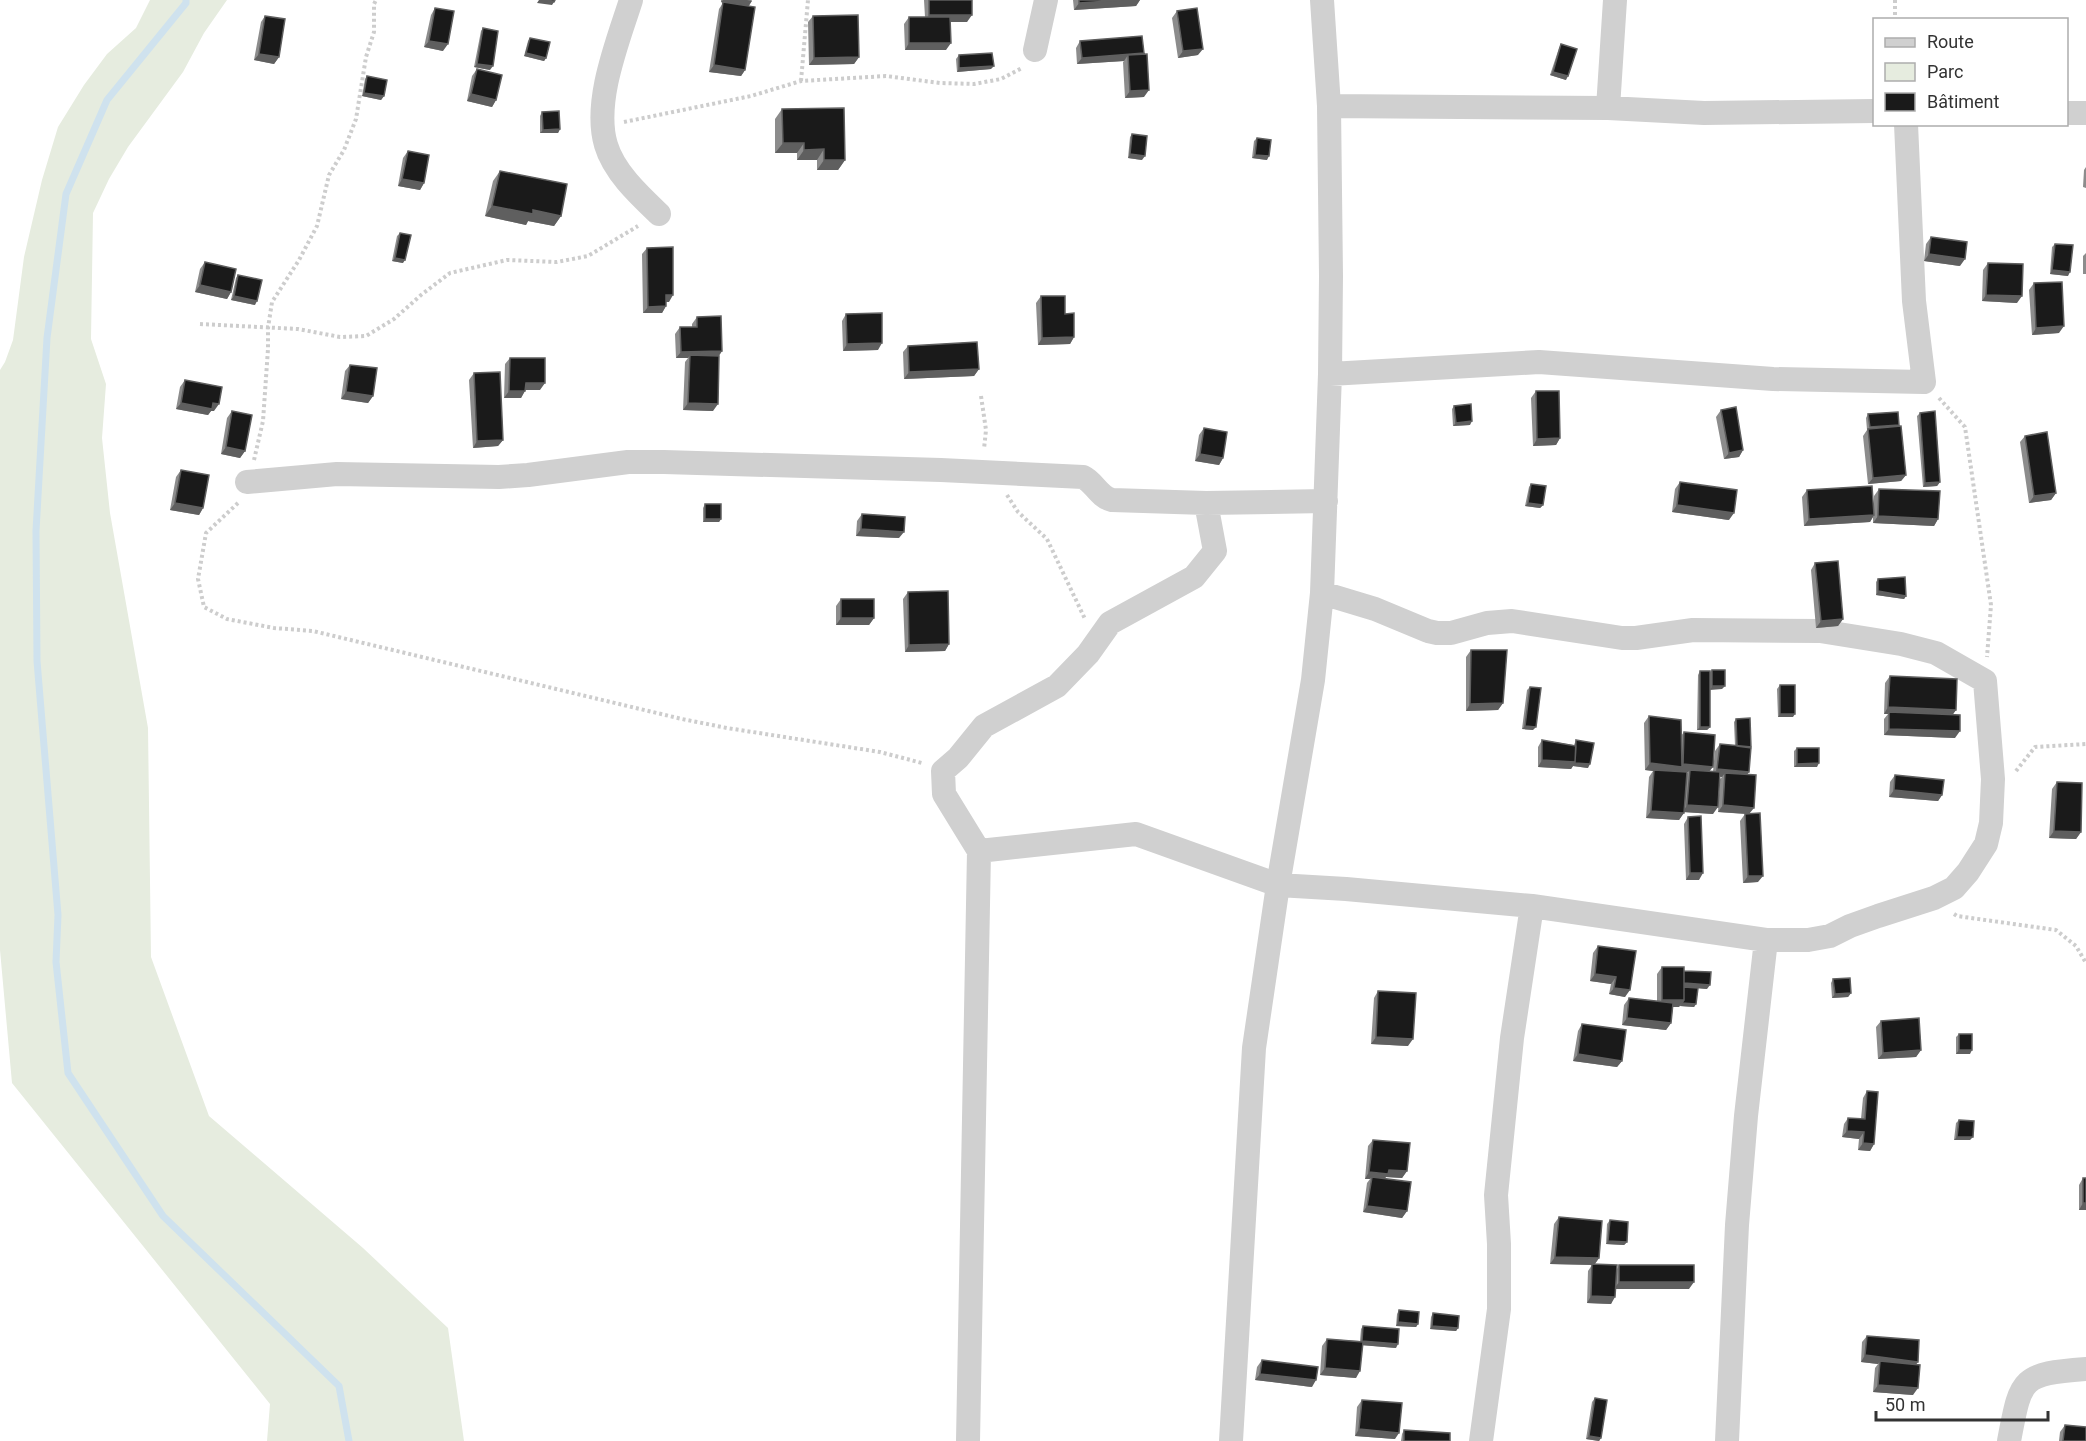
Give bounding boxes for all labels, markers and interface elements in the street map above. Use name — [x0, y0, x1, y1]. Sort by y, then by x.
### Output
legend — [1873, 18, 2068, 126]
text: Route — [1927, 31, 1974, 52]
text: Parc — [1927, 61, 1963, 82]
text: Bâtiment — [1927, 91, 2000, 112]
scale bar — [1876, 1384, 2048, 1422]
text: 50 m — [1885, 1394, 1925, 1415]

